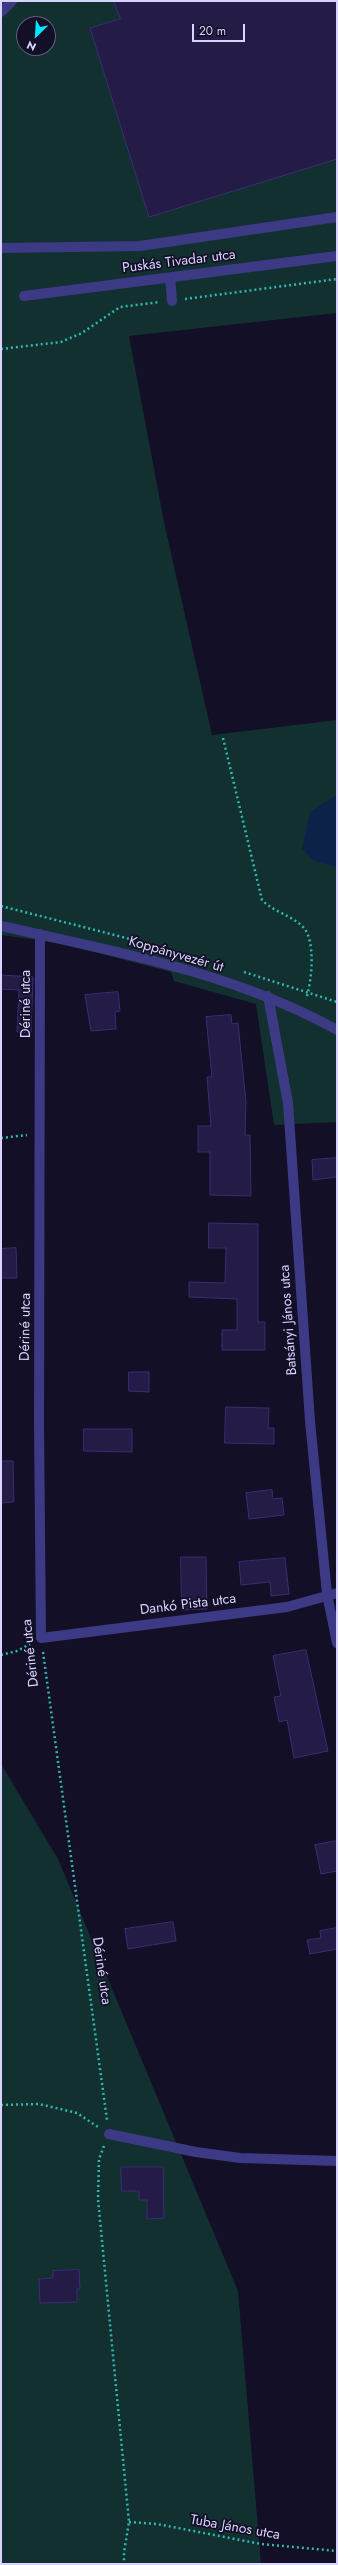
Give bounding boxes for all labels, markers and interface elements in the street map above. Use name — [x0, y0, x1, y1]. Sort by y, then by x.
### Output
north arrow — [16, 16, 56, 56]
scale bar — [194, 16, 247, 42]
text: 20 m — [199, 22, 226, 40]
text: N — [24, 37, 39, 55]
street label: Puskás Tivadar utca — [121, 247, 237, 277]
street label: Koppányvezér út — [127, 933, 225, 977]
street label: Dériné utca — [19, 970, 35, 1038]
street label: Batsányi János utca — [277, 1264, 301, 1376]
street label: Dériné utca — [17, 1293, 35, 1361]
street label: Dankó Pista utca — [139, 1591, 237, 1619]
street label: Dériné utca — [19, 1618, 43, 1688]
street label: Dériné utca — [88, 1936, 114, 2006]
street label: Tuba János utca — [189, 2512, 281, 2544]

